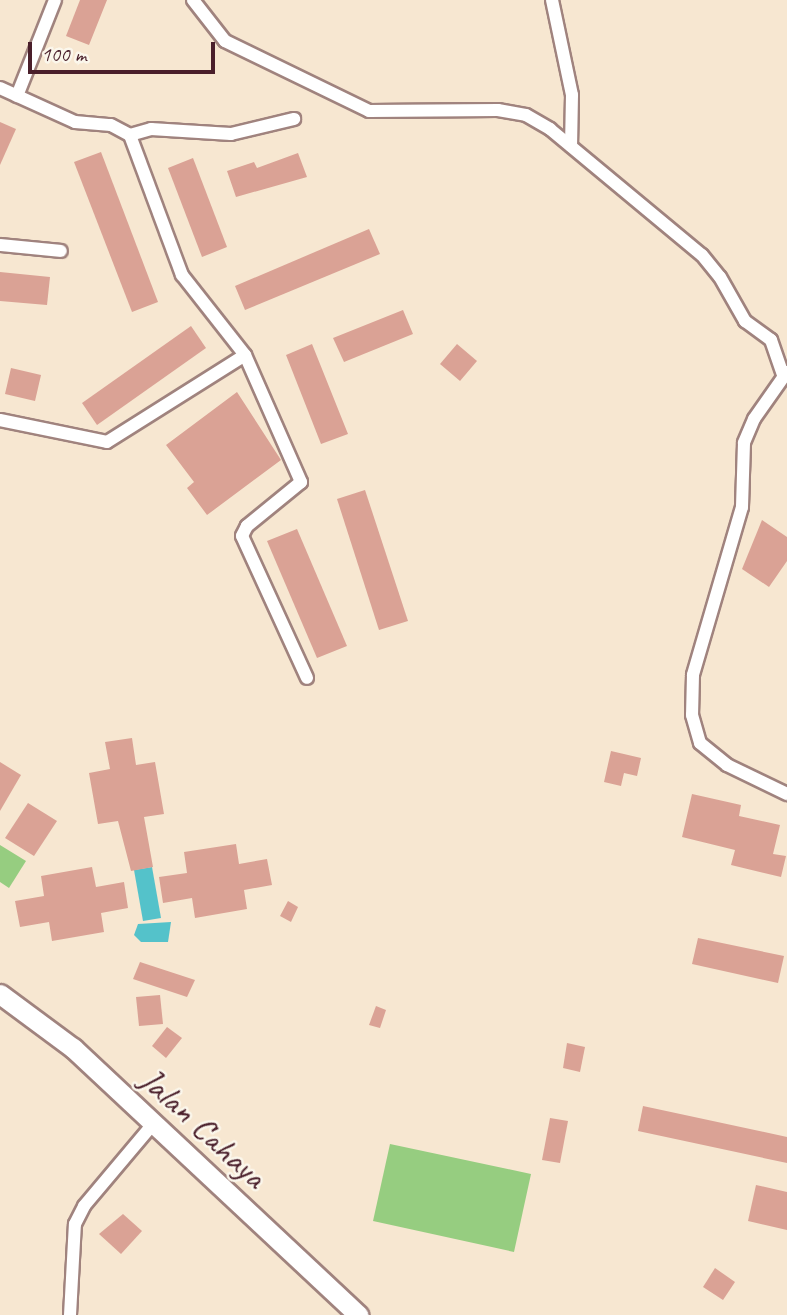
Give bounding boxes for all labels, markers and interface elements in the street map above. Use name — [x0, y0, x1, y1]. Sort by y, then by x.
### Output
scale bar — [32, 28, 219, 72]
text: 100 m — [41, 41, 86, 67]
street label: Jalan Cahaya — [131, 1059, 275, 1197]

